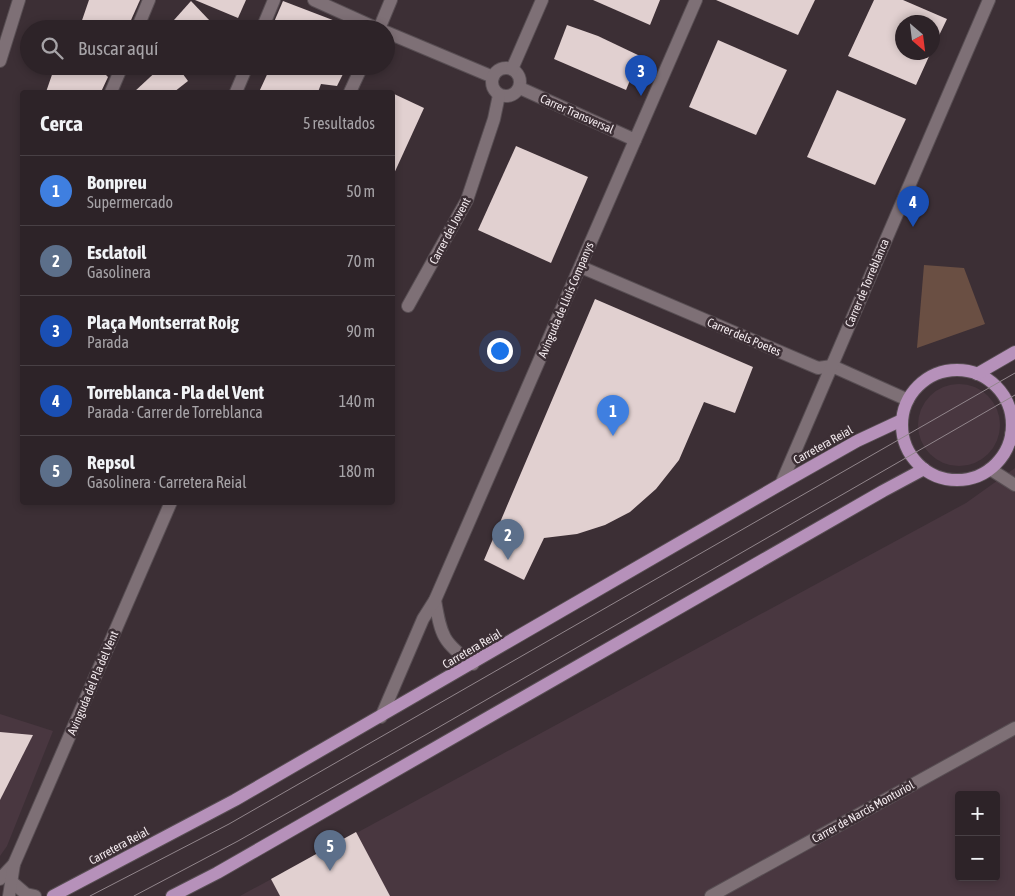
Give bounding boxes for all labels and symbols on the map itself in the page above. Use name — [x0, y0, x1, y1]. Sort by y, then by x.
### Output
north arrow — [895, 15, 940, 60]
pin: 3 — [625, 55, 657, 96]
street label: Carrer Transversal — [538, 92, 617, 137]
pin: 4 — [897, 186, 929, 227]
street label: Carrer del Jovent — [427, 195, 474, 267]
street label: Carrer de Torreblanca — [842, 237, 892, 329]
street label: Avinguda de Lluís Companys — [535, 240, 597, 360]
street label: Carrer dels Poetes — [705, 315, 783, 359]
your location — [487, 338, 513, 364]
pin: 1 — [597, 395, 629, 436]
street label: Carretera Reial — [791, 423, 856, 467]
pin: 2 — [492, 519, 524, 560]
street label: Carretera Reial — [440, 626, 505, 672]
street label: Avinguda del Pla del Vent — [65, 628, 121, 737]
street label: Carrer de Narcís Monturiol — [809, 778, 917, 846]
street label: Carretera Reial — [87, 824, 152, 868]
pin: 5 — [314, 830, 346, 871]

